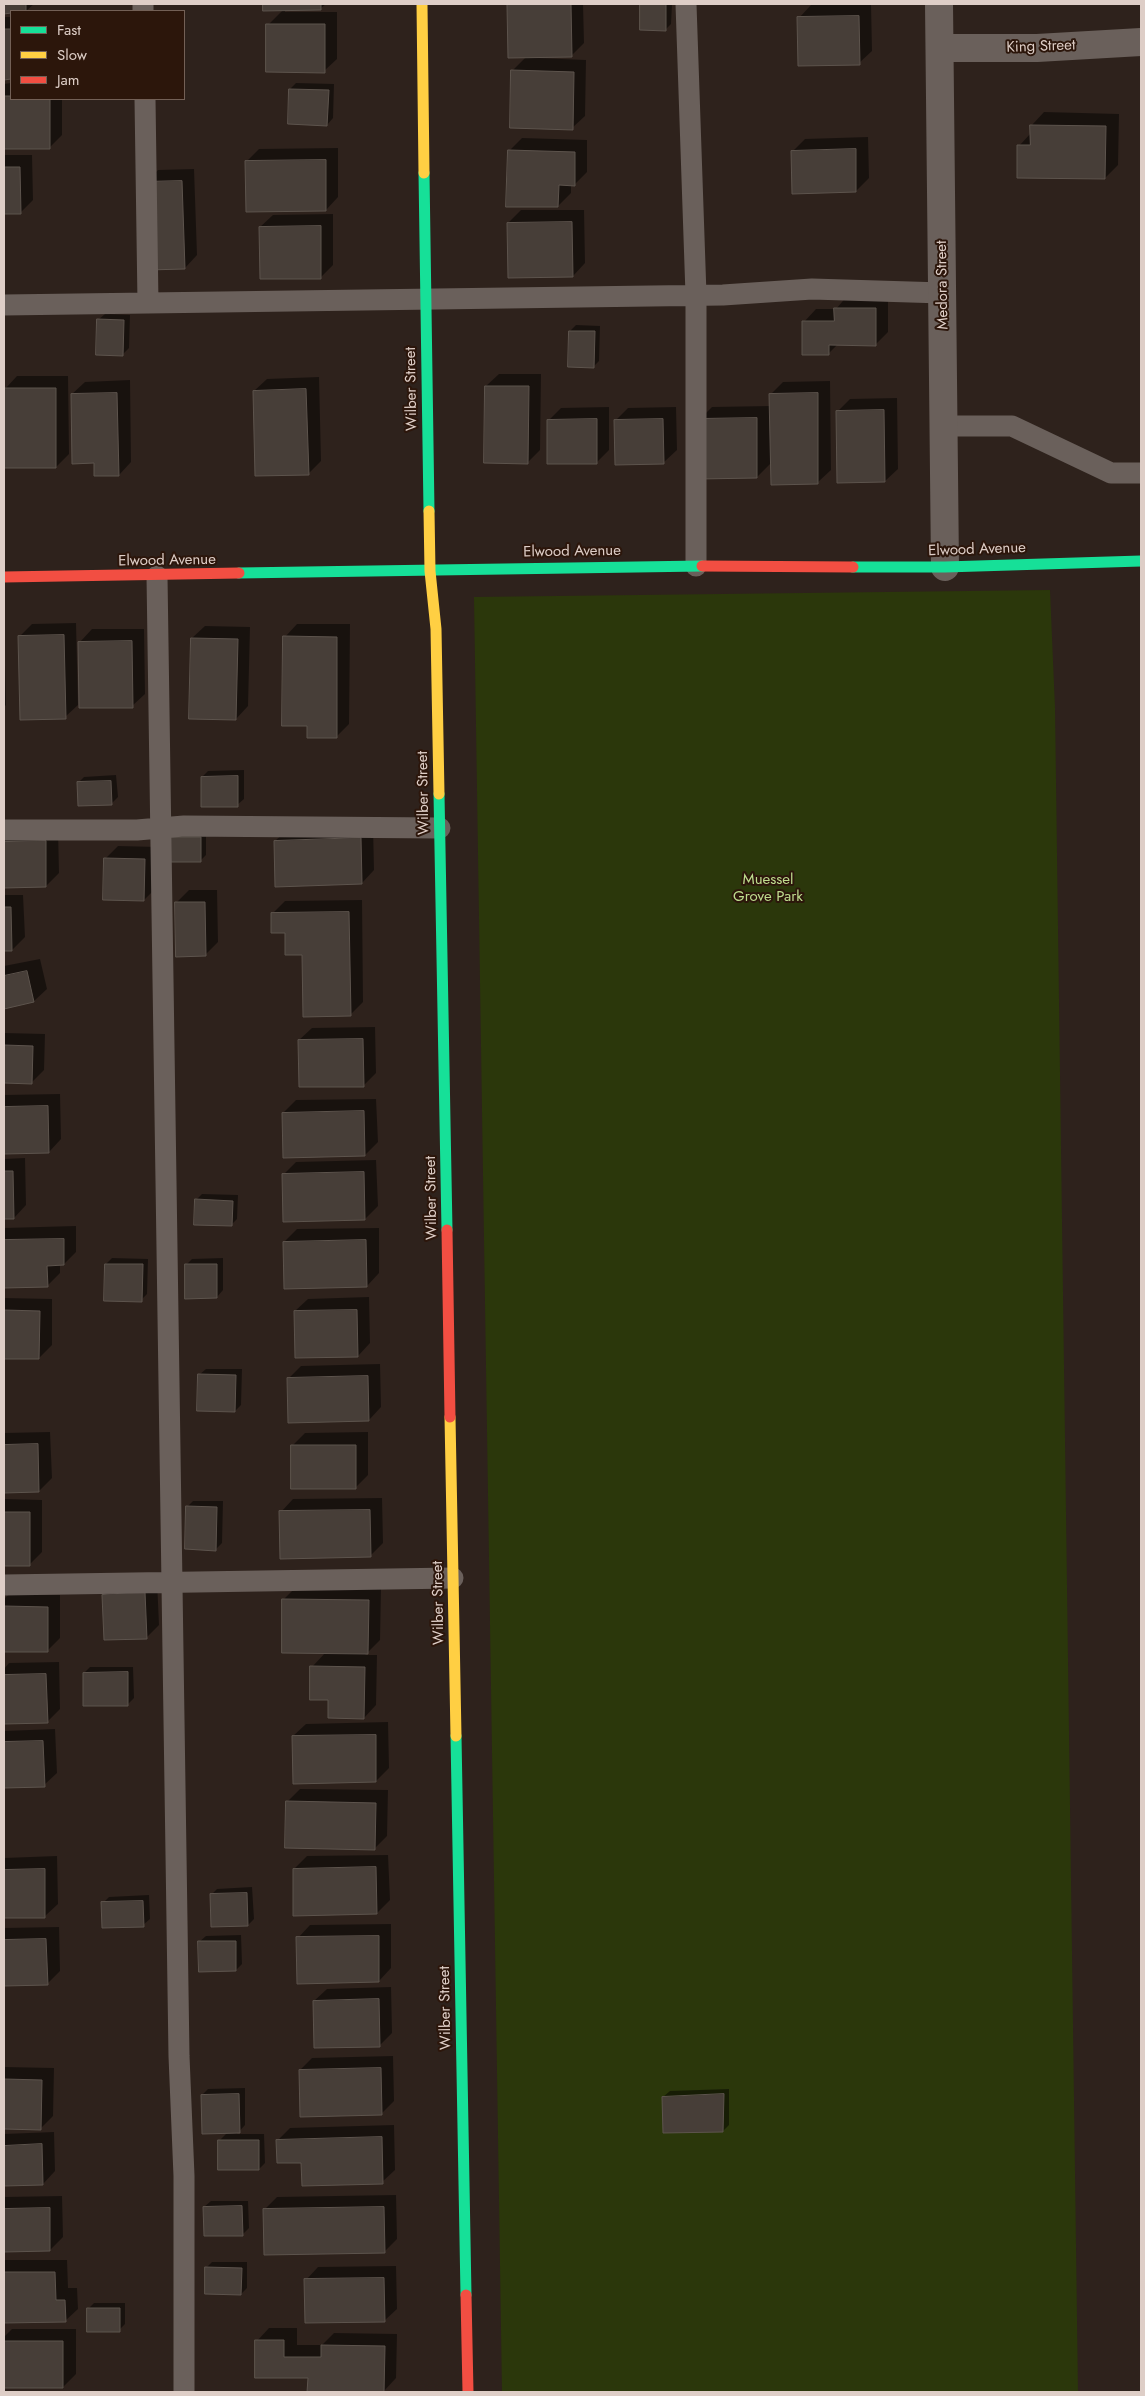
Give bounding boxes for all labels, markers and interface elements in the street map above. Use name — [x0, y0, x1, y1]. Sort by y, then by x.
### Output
legend — [10, 10, 185, 100]
text: Fast — [57, 19, 81, 41]
street label: King Street — [1006, 37, 1076, 57]
text: Slow — [57, 44, 87, 66]
text: Jam — [57, 69, 80, 91]
street label: Medora Street — [933, 240, 953, 330]
street label: Wilber Street — [402, 347, 422, 431]
street label: Elwood Avenue — [928, 539, 1026, 561]
street label: Elwood Avenue — [523, 542, 621, 562]
street label: Elwood Avenue — [118, 551, 216, 571]
street label: Wilber Street — [414, 751, 434, 835]
park label: Muessel Grove Park — [733, 871, 803, 906]
street label: Wilber Street — [422, 1156, 442, 1240]
street label: Wilber Street — [429, 1561, 449, 1645]
street label: Wilber Street — [436, 1966, 456, 2050]

